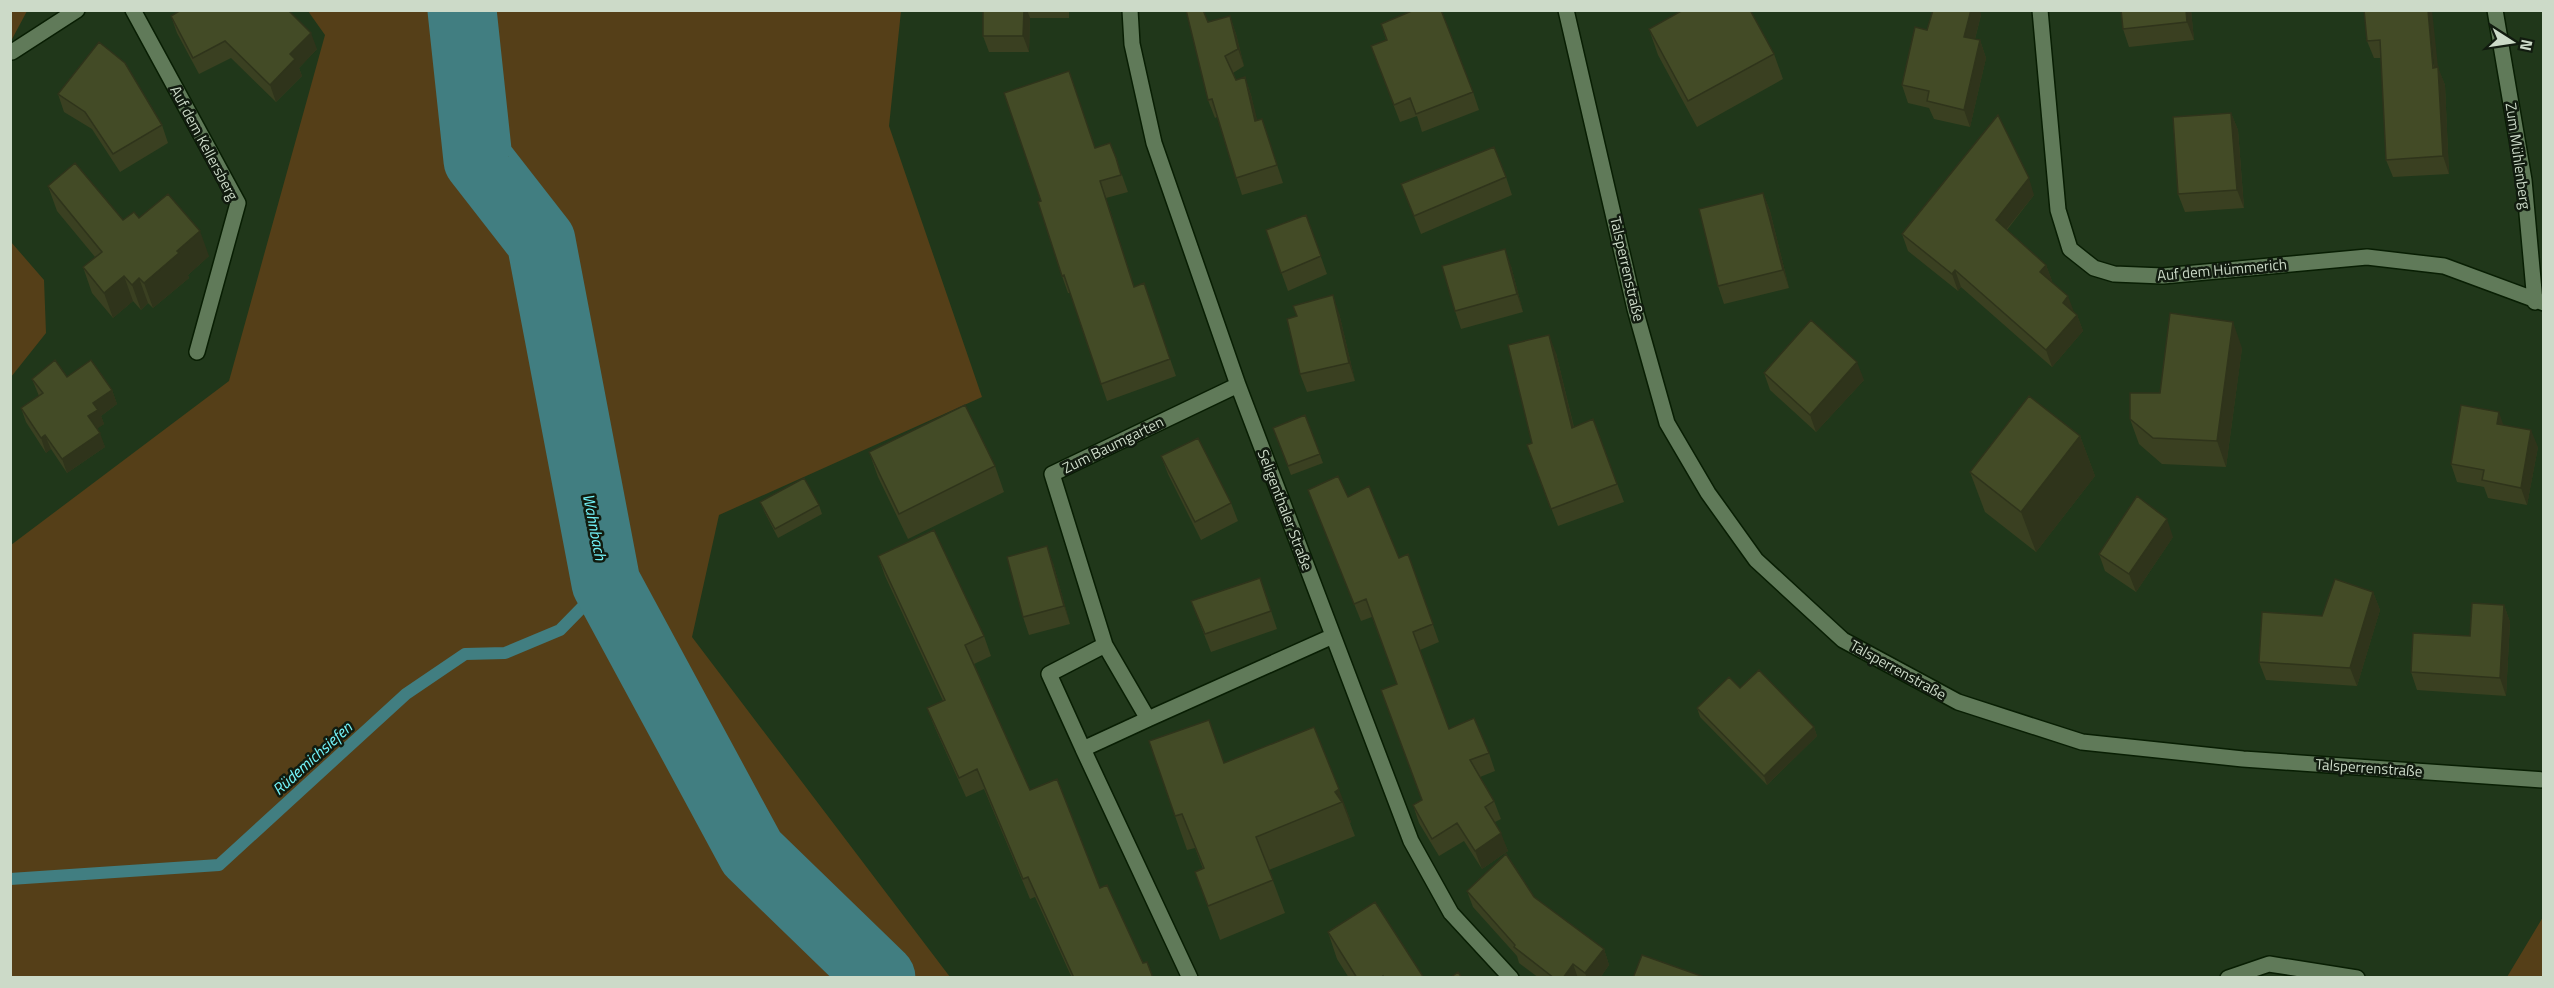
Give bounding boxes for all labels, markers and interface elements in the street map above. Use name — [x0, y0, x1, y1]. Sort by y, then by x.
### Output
north arrow — [2482, 12, 2542, 72]
text: N — [2514, 37, 2540, 53]
street label: Auf dem Kellersberg — [164, 81, 245, 205]
street label: Zum Mühlenberg — [2500, 101, 2537, 211]
street label: Talsperrenstraße — [1604, 214, 1651, 324]
street label: Auf dem Hümmerich — [2156, 252, 2288, 287]
street label: Zum Baumgarten — [1058, 410, 1167, 479]
street label: Seligenthaler Straße — [1252, 446, 1319, 574]
water label: Wahnbach — [577, 492, 613, 563]
street label: Talsperrenstraße — [1846, 634, 1951, 706]
water label: Rüdemichsiefen — [267, 715, 358, 800]
street label: Talsperrenstraße — [2315, 752, 2423, 783]

